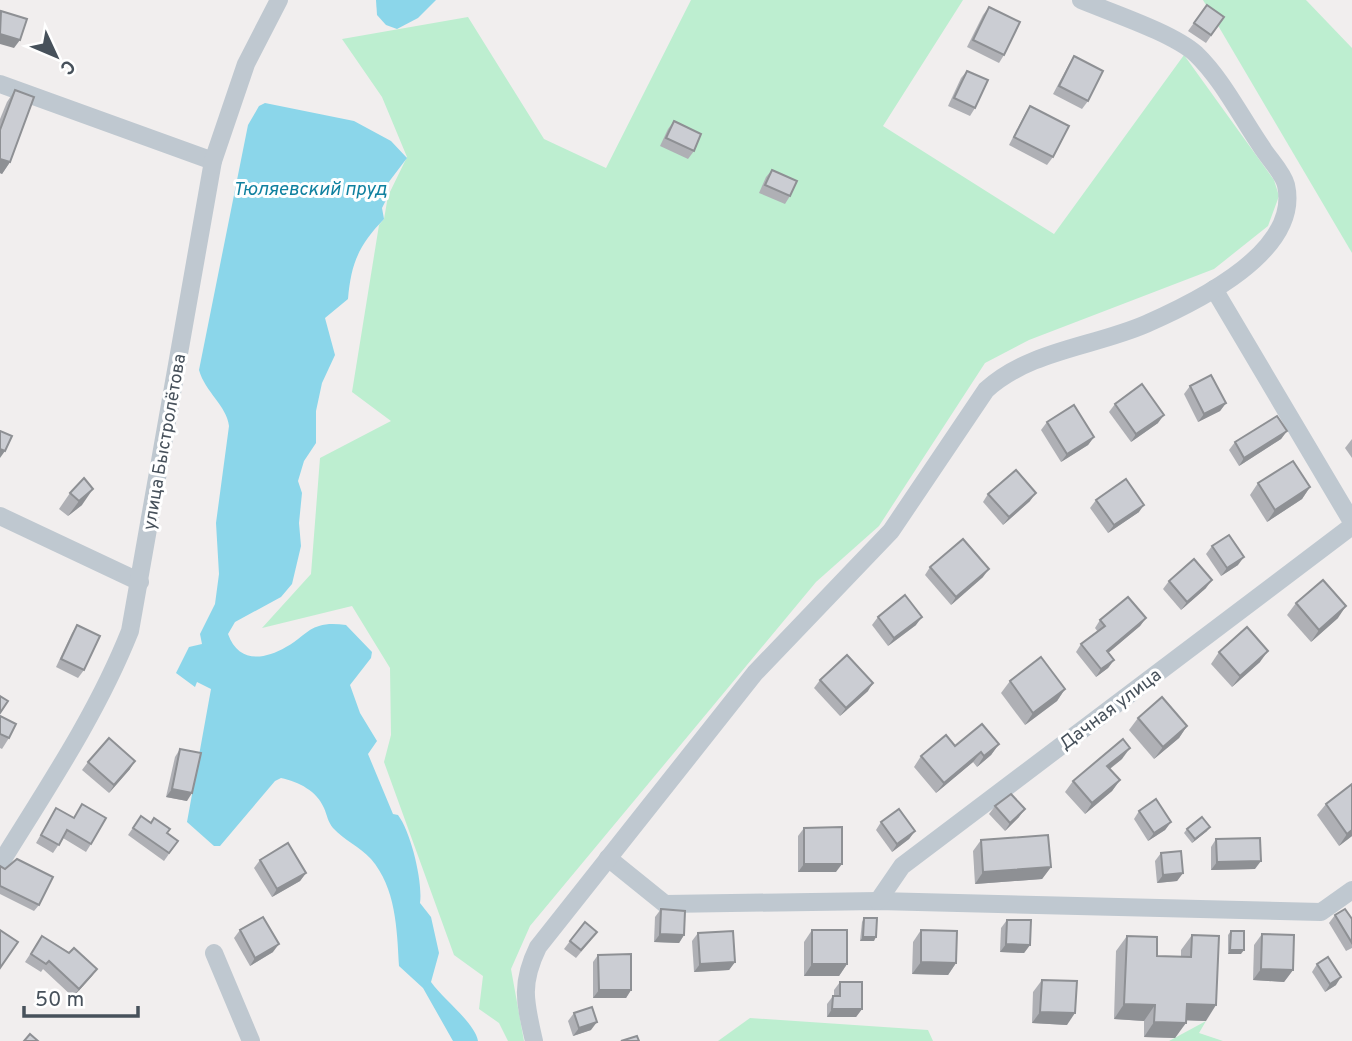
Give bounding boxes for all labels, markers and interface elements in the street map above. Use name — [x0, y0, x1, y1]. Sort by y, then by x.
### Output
north arrow — [21, 21, 91, 91]
text: С — [54, 54, 80, 79]
water label: Тюляевский пруд — [233, 178, 387, 202]
street label: улица Быстролётова — [139, 352, 192, 532]
street label: Дачная улица — [1055, 664, 1166, 756]
scale bar — [24, 974, 138, 1018]
text: 50 m — [35, 987, 84, 1014]

